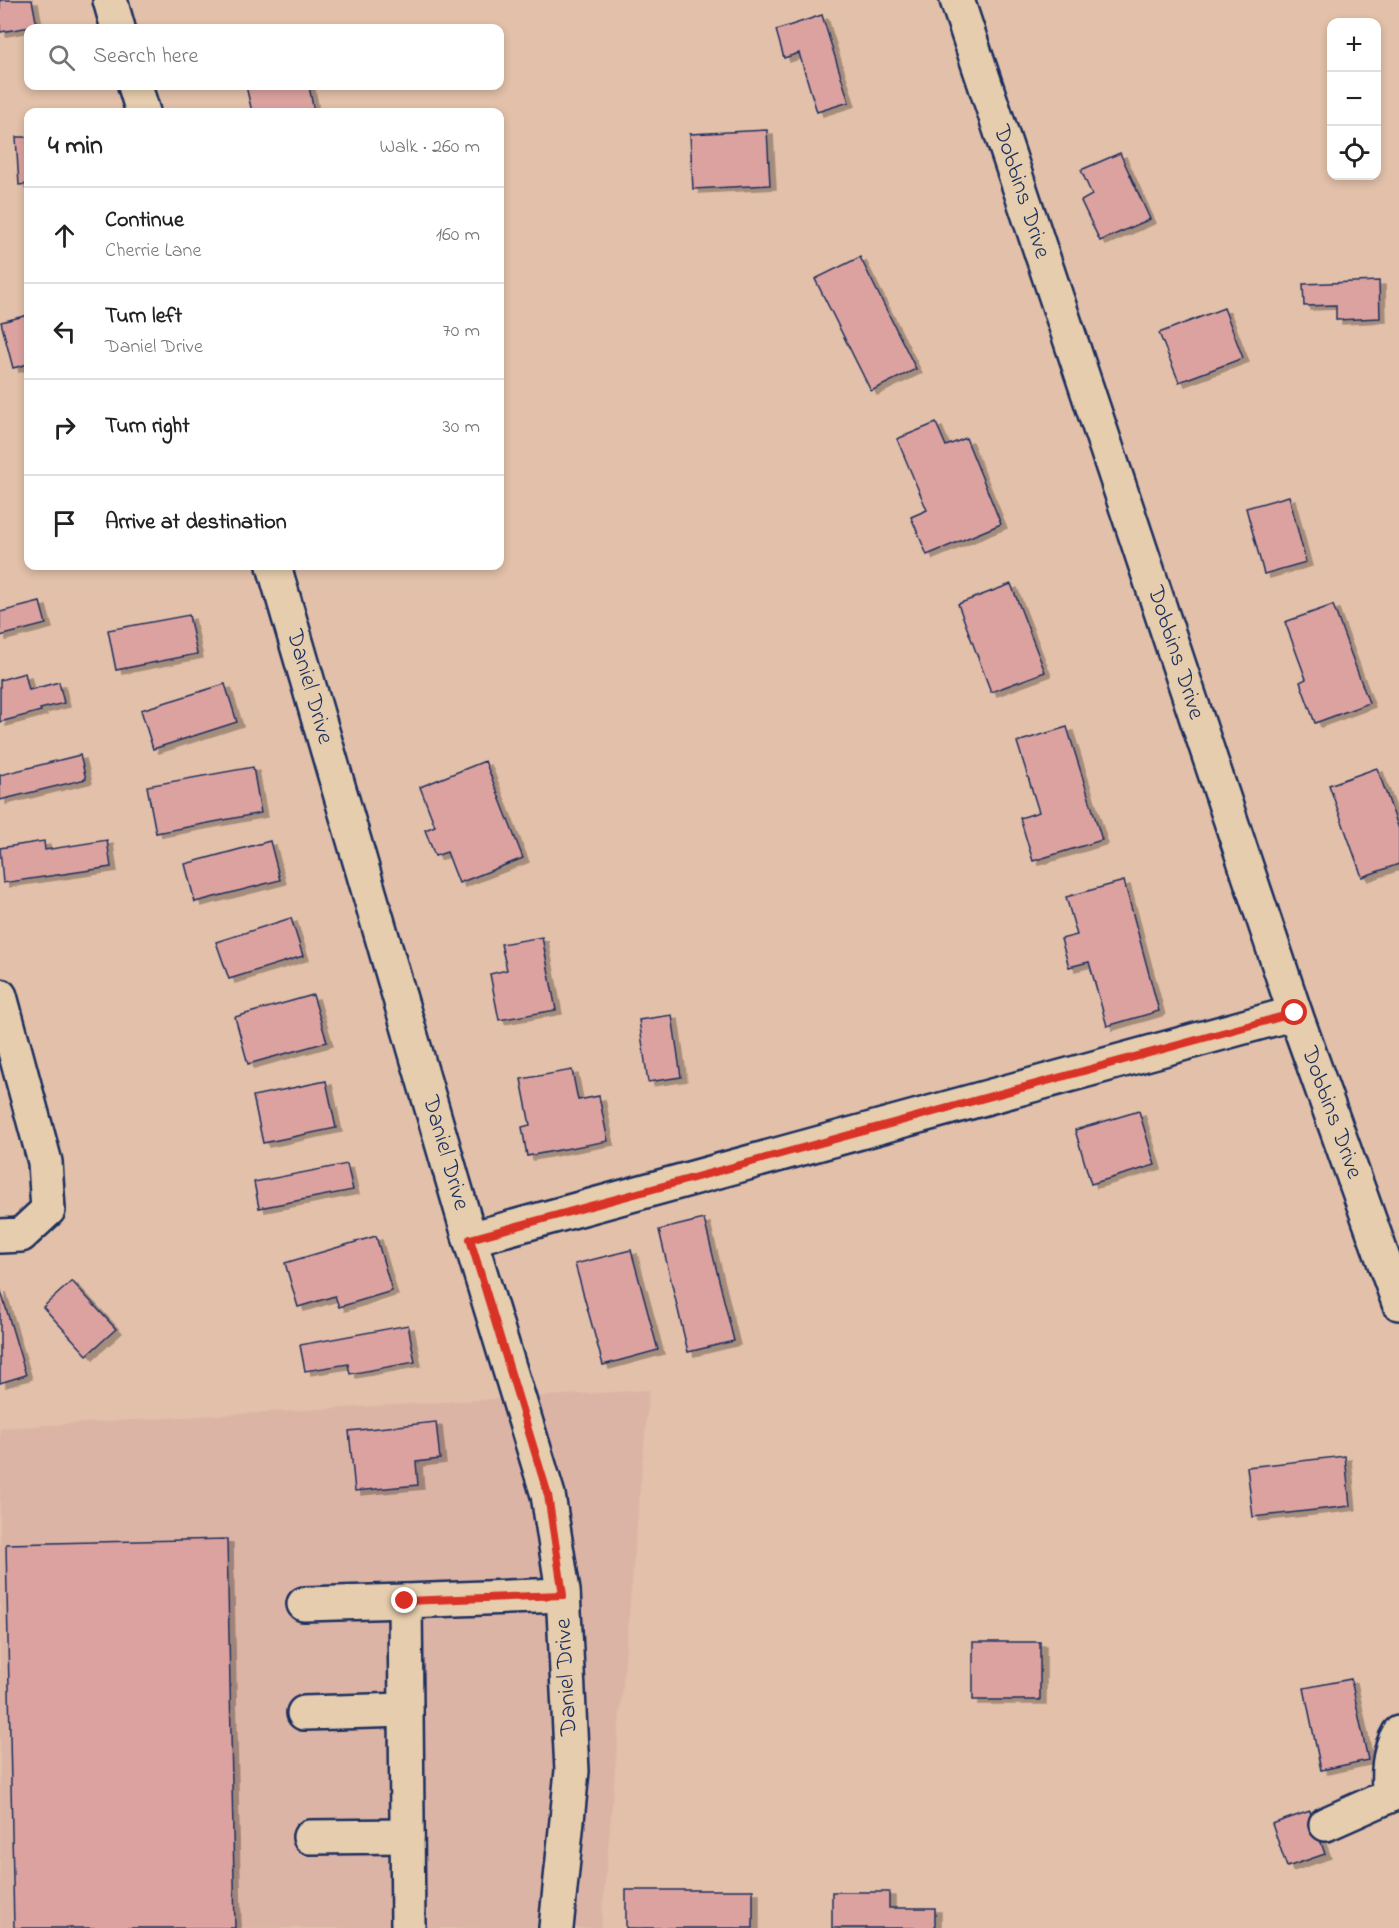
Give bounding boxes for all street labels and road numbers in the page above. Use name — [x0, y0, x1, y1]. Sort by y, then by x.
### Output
street label: Dobbins Drive — [983, 120, 1059, 263]
street label: Dobbins Drive — [1137, 581, 1213, 724]
street label: Daniel Drive — [276, 625, 342, 749]
street label: Dobbins Drive — [1291, 1041, 1371, 1184]
street label: Daniel Drive — [412, 1091, 478, 1215]
street label: Daniel Drive — [546, 1617, 588, 1738]

